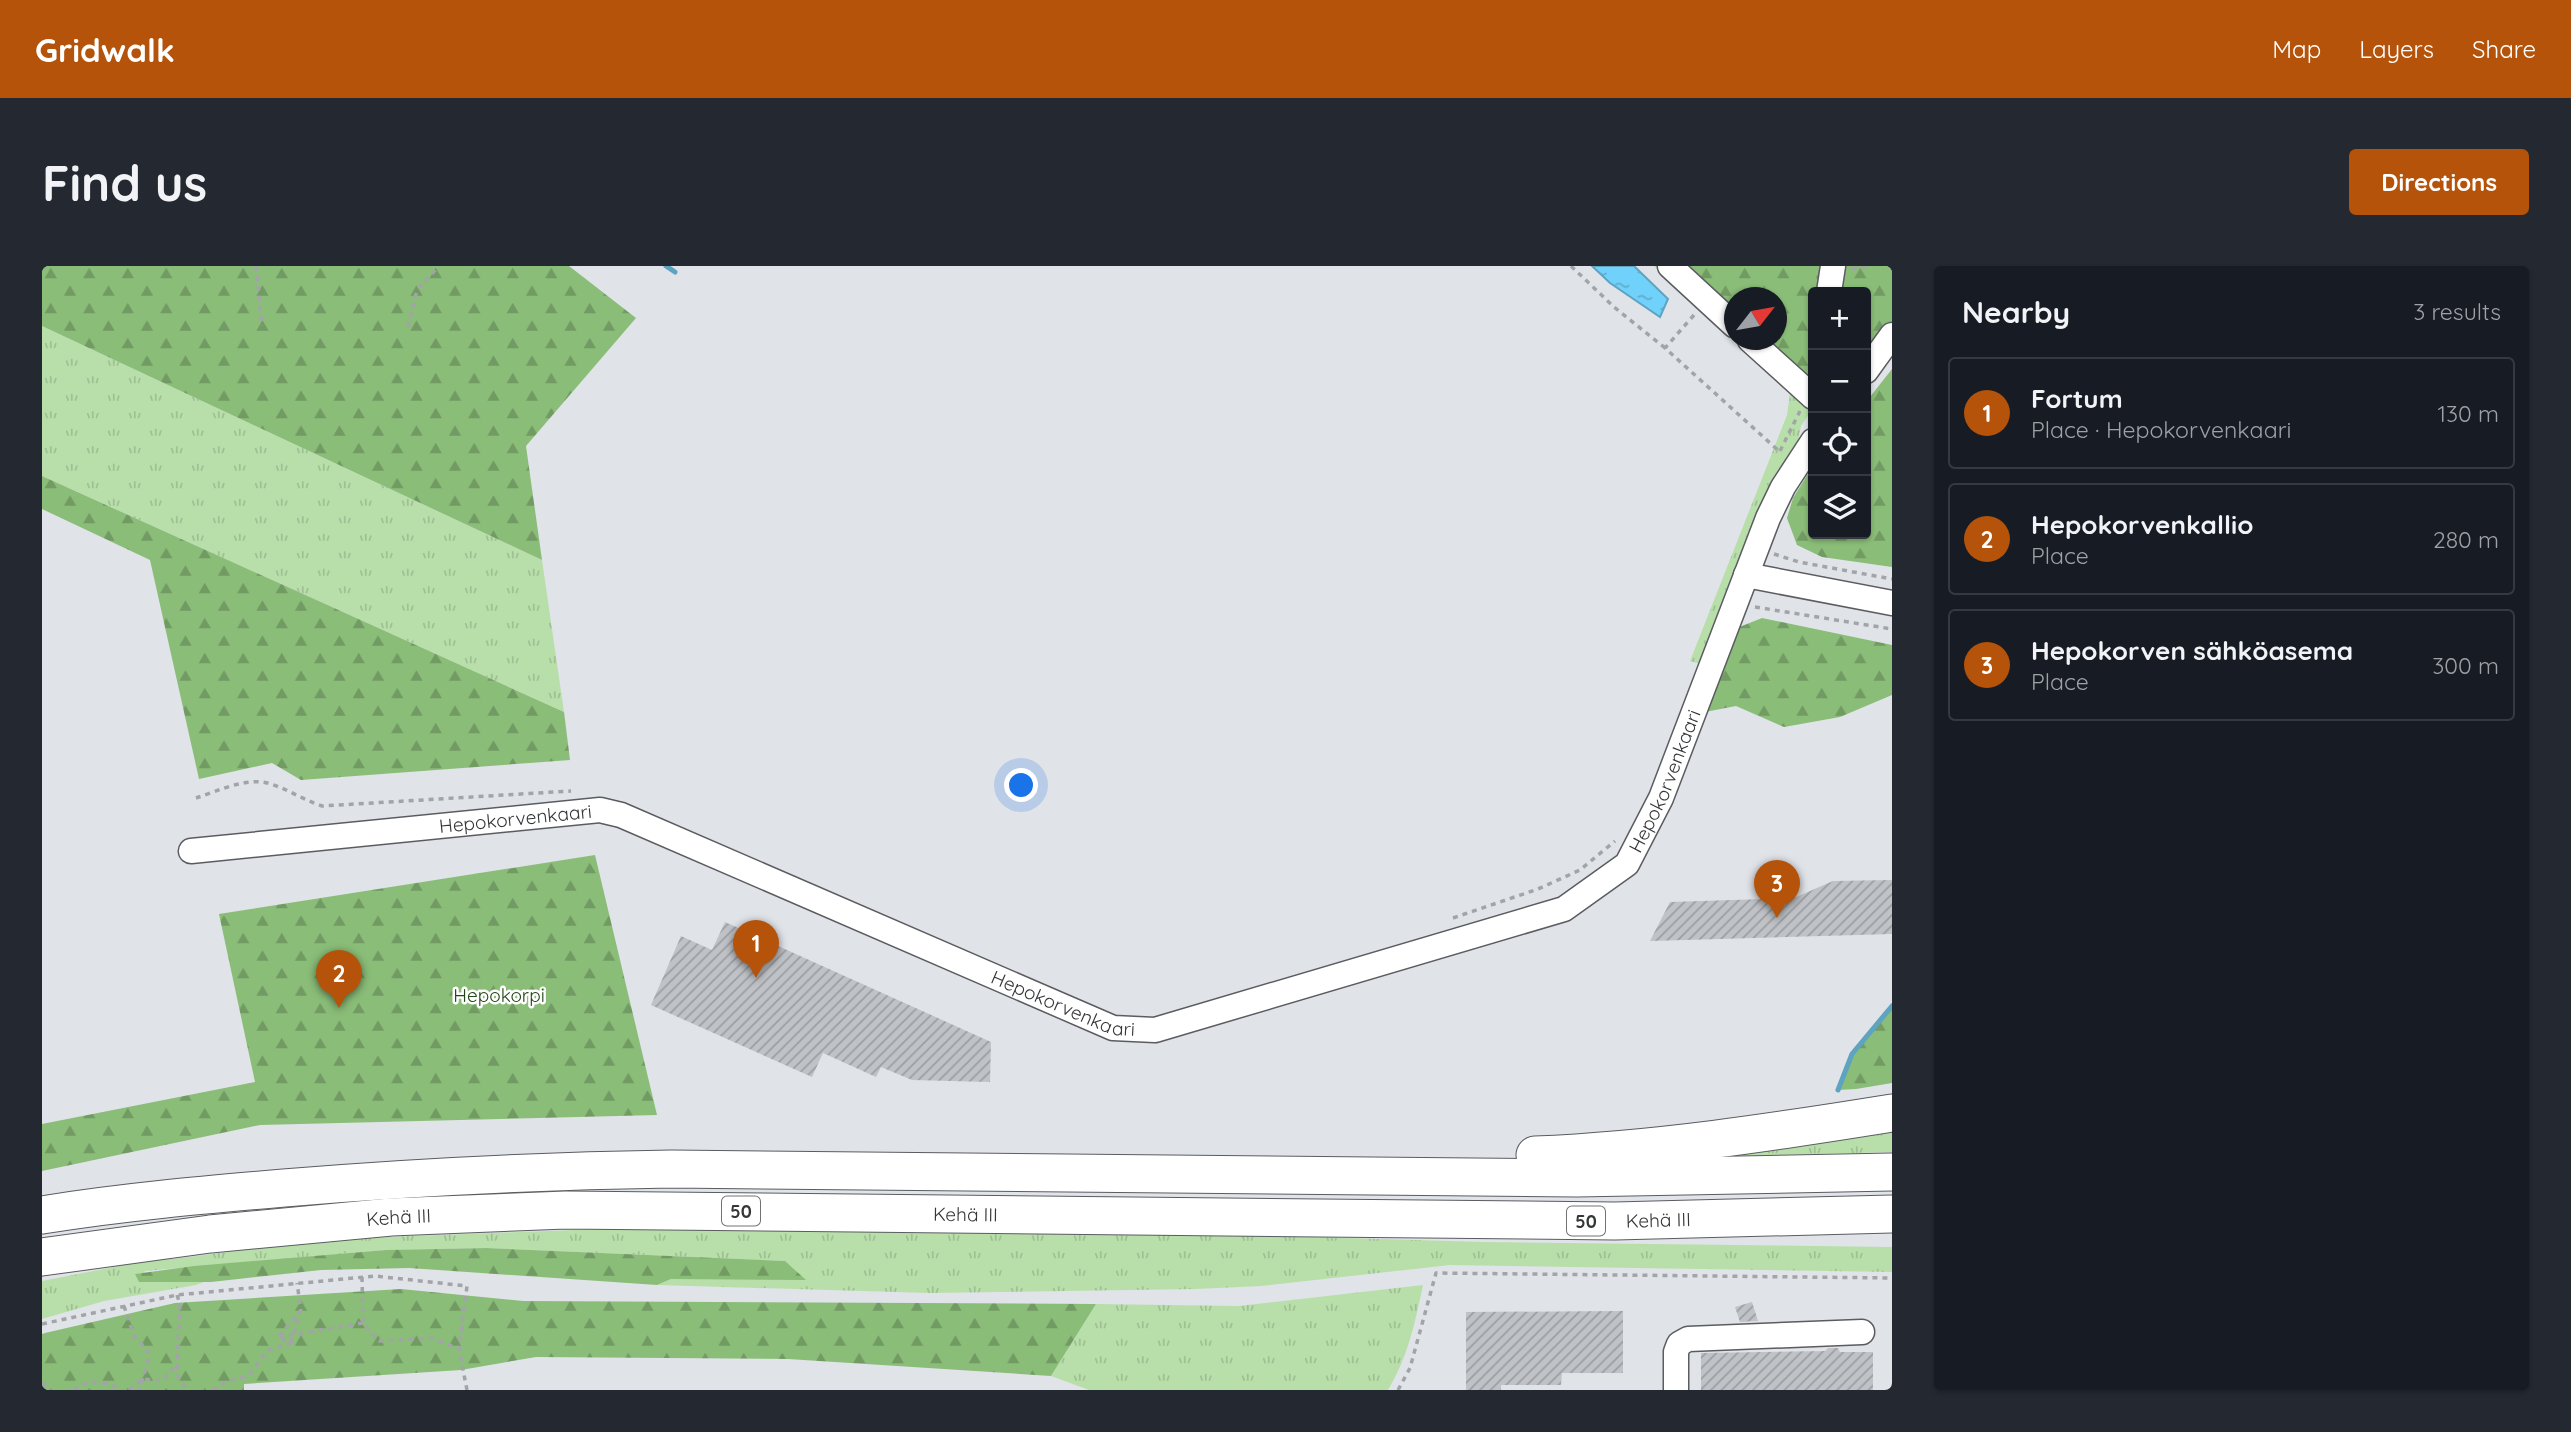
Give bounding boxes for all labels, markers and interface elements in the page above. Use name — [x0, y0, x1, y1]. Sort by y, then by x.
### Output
text: Gridwalk — [35, 29, 175, 70]
text: Map — [2272, 34, 2321, 64]
text: Layers — [2359, 34, 2434, 64]
text: Share — [2472, 34, 2536, 64]
button: Directions — [2349, 149, 2529, 215]
text: Find us — [42, 152, 207, 213]
north arrow — [1724, 287, 1787, 350]
map controls — [1808, 287, 1871, 539]
button: + — [1808, 287, 1871, 350]
text: Nearby — [1962, 293, 2070, 331]
text: 3 results — [2413, 297, 2501, 326]
button: − — [1808, 350, 1871, 413]
text: Fortum — [2031, 382, 2123, 415]
text: 1 — [1983, 399, 1991, 428]
text: 130 m — [2437, 399, 2499, 428]
button: locate — [1808, 413, 1871, 476]
text: Place · Hepokorvenkaari — [2031, 415, 2291, 444]
button: layers — [1808, 476, 1871, 539]
text: Hepokorvenkallio — [2031, 508, 2253, 541]
text: 2 — [1980, 525, 1994, 554]
text: 280 m — [2433, 525, 2499, 554]
text: Place — [2031, 541, 2089, 570]
text: Hepokorven sähköasema — [2031, 634, 2353, 667]
text: 3 — [1981, 651, 1993, 680]
text: 300 m — [2432, 651, 2499, 680]
text: Place — [2031, 667, 2089, 696]
street label: Hepokorvenkaari — [1623, 706, 1706, 857]
your location — [1004, 768, 1038, 802]
street label: Hepokorvenkaari — [438, 799, 593, 838]
pin: 3 — [1754, 860, 1800, 918]
pin: 1 — [733, 920, 779, 978]
pin: 2 — [316, 950, 362, 1008]
street label: Hepokorvenkaari — [988, 965, 1135, 1041]
park label: Hepokorpi — [453, 983, 545, 1007]
road number: 50 — [722, 1196, 760, 1226]
street label: Kehä III — [933, 1202, 998, 1227]
street label: Kehä III — [365, 1203, 432, 1231]
road number: 50 — [1567, 1206, 1605, 1236]
street label: Kehä III — [1626, 1207, 1691, 1233]

